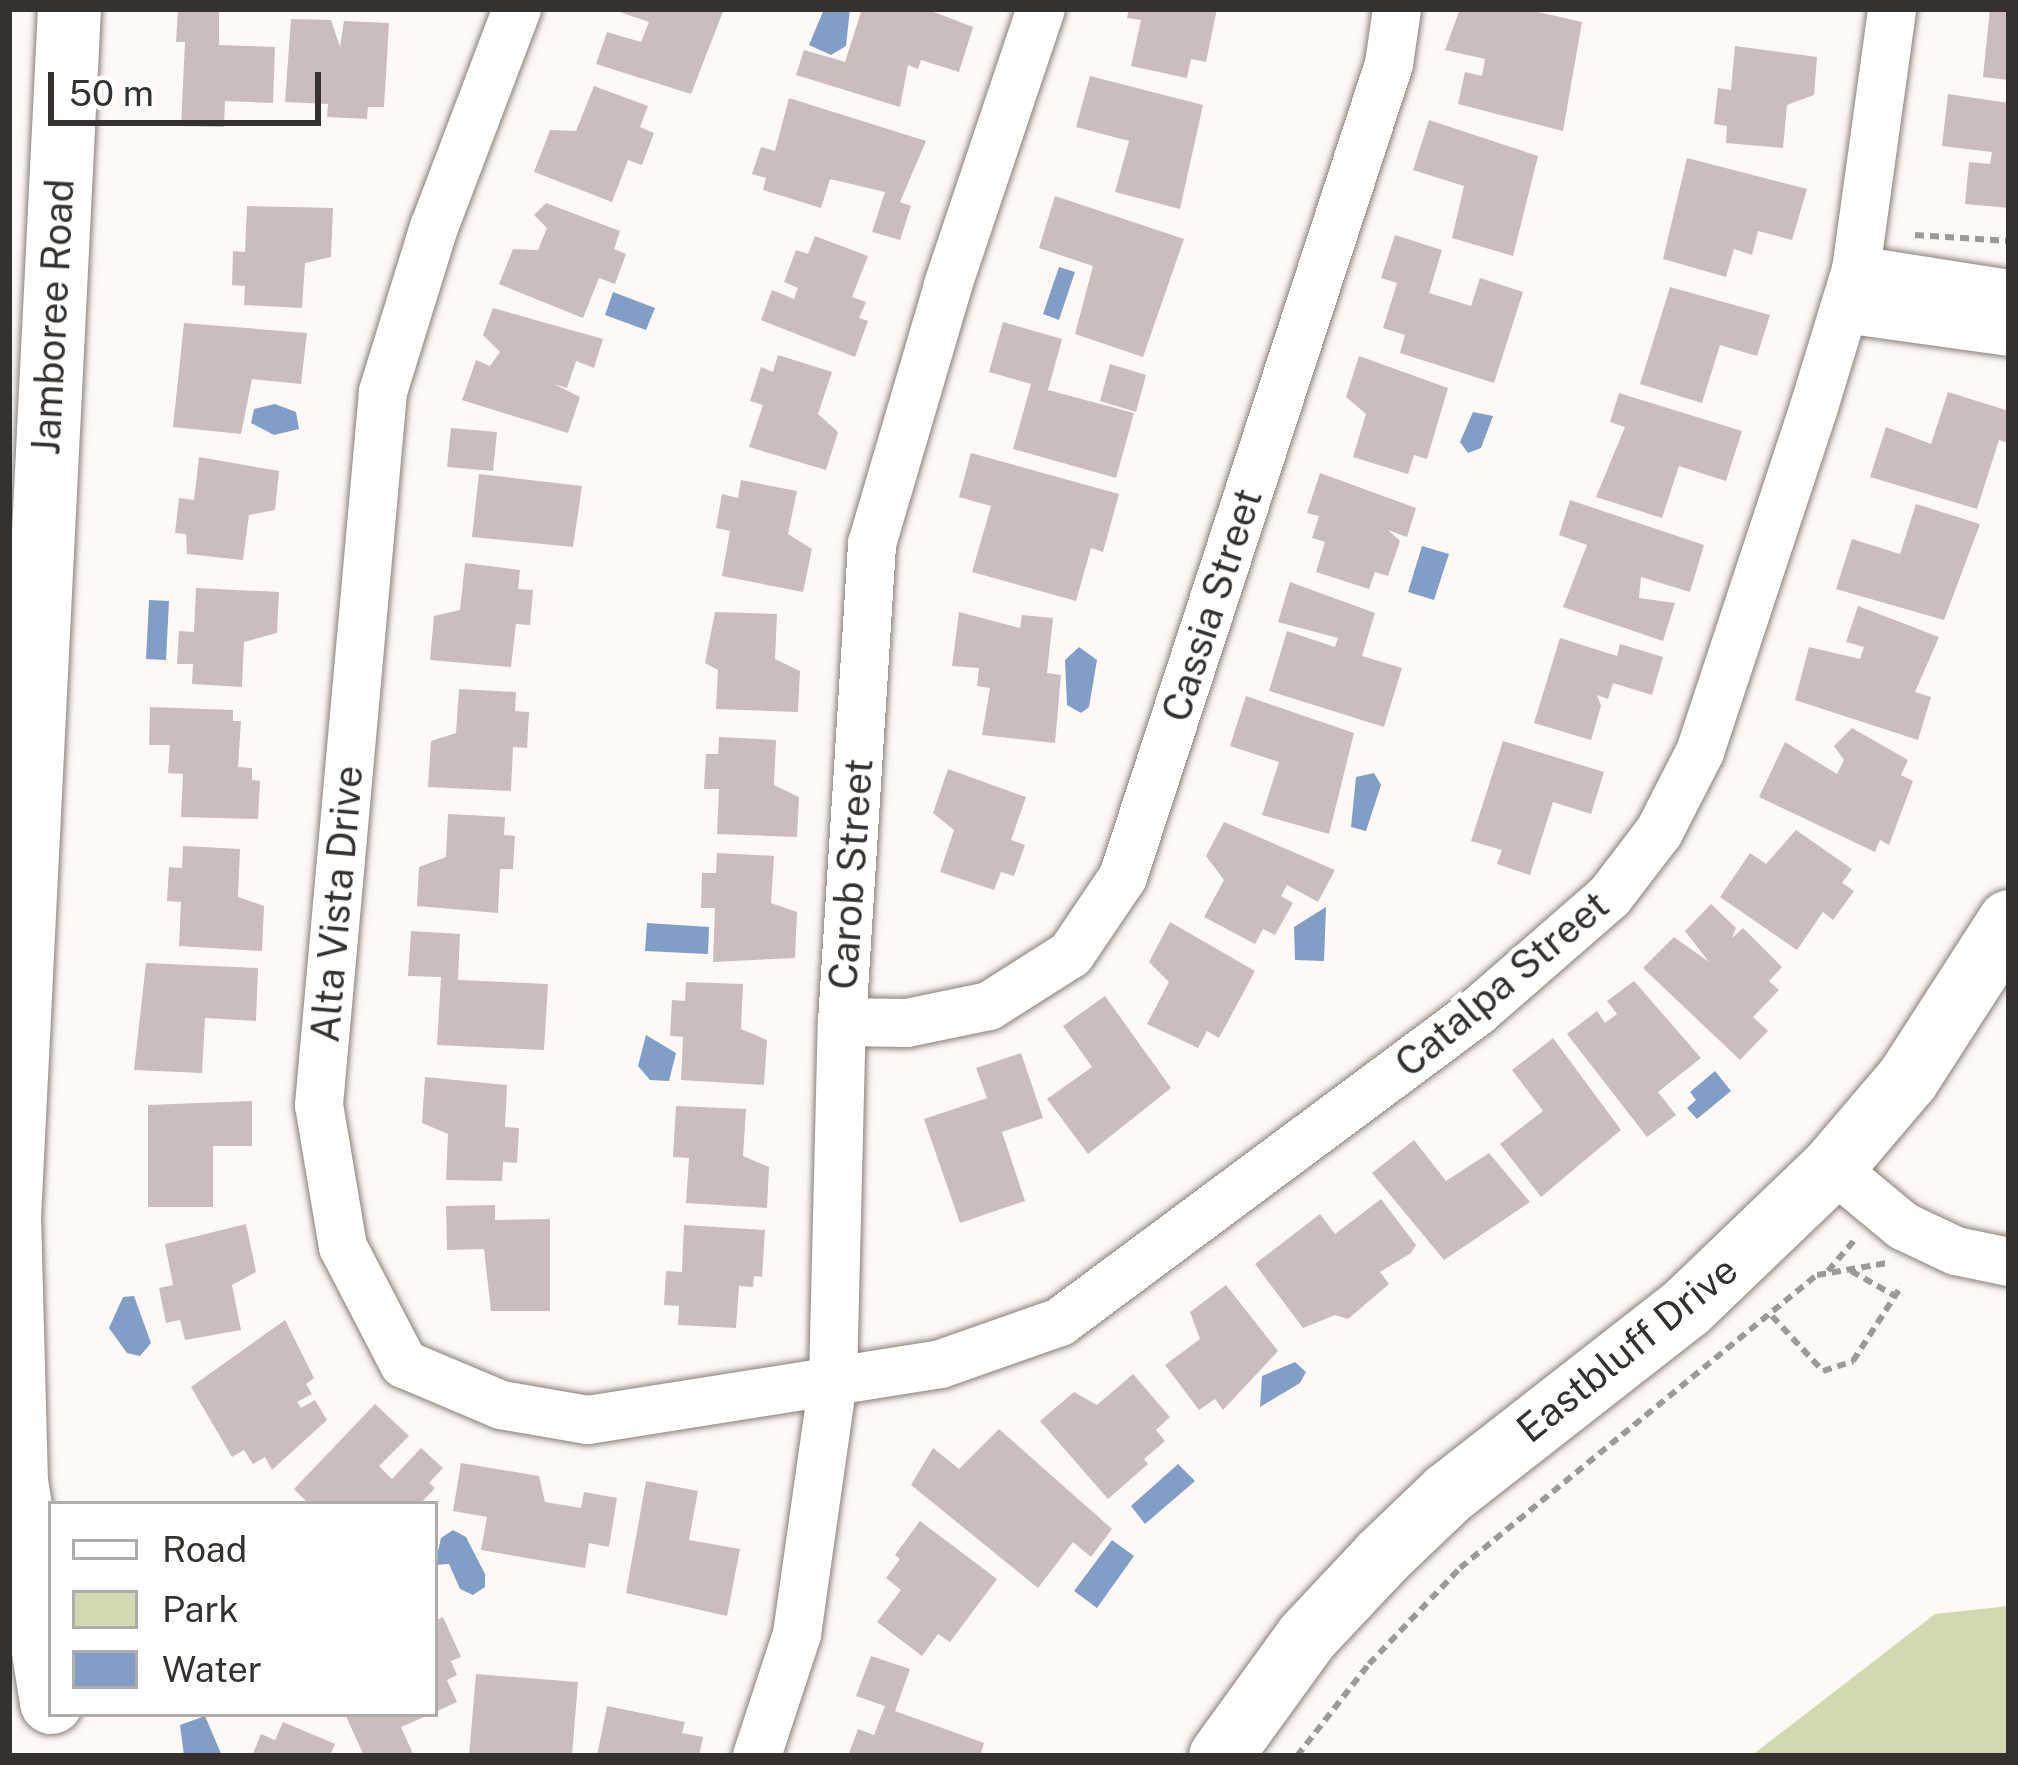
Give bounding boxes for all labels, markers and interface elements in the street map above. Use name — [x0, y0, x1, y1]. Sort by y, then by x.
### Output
scale bar — [54, 48, 327, 122]
text: 50 m — [69, 72, 154, 114]
street label: Jamboree Road — [22, 178, 84, 456]
street label: Cassia Street — [1152, 483, 1272, 727]
street label: Carob Street — [820, 757, 882, 991]
street label: Alta Vista Drive — [302, 763, 372, 1045]
street label: Catalpa Street — [1386, 881, 1618, 1087]
street label: Eastbluff Drive — [1508, 1246, 1746, 1452]
legend — [48, 1501, 438, 1717]
text: Road — [162, 1528, 247, 1570]
text: Park — [162, 1588, 239, 1630]
text: Water — [162, 1648, 262, 1690]

